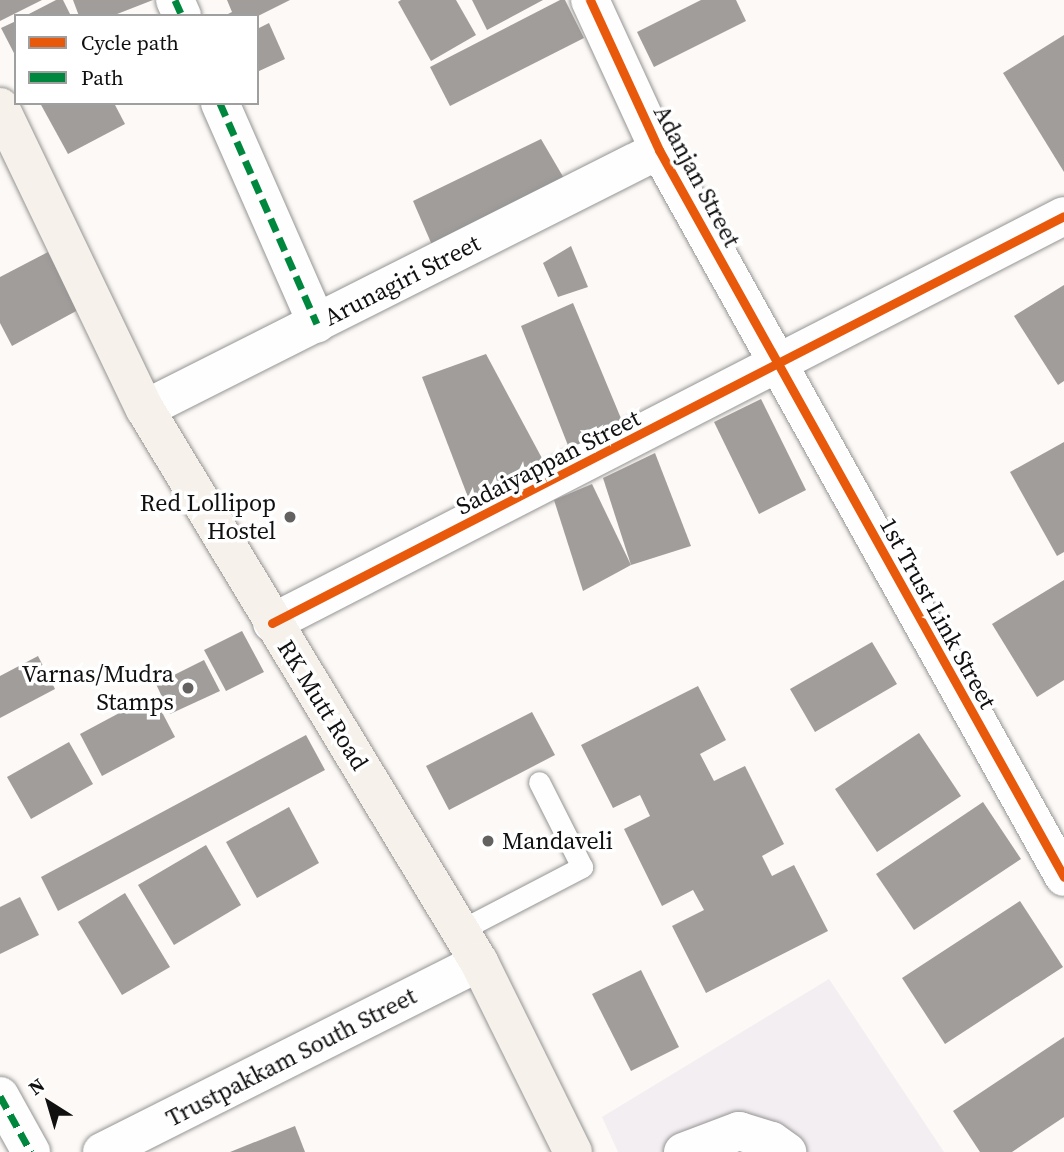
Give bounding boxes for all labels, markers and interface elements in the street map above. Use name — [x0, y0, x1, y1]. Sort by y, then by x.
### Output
legend — [14, 14, 259, 105]
text: Cycle path — [81, 28, 179, 57]
text: Path — [81, 63, 124, 92]
street label: Adanjan Street — [648, 100, 746, 252]
street label: Arunagiri Street — [319, 228, 485, 332]
street label: Sadaiyappan Street — [451, 403, 645, 521]
place label: Red Lollipop Hostel — [140, 489, 276, 545]
marker: Red Lollipop Hostel — [282, 509, 298, 525]
street label: 1st Trust Link Street — [873, 512, 1003, 714]
street label: RK Mutt Road — [272, 635, 374, 775]
place label: Varnas/Mudra Stamps — [22, 660, 174, 716]
marker: Varnas/Mudra Stamps — [180, 680, 196, 696]
place label: Mandaveli — [502, 827, 613, 855]
marker: Mandaveli — [480, 833, 496, 849]
street label: Trustpakkam South Street — [161, 981, 421, 1133]
north arrow — [14, 1068, 84, 1138]
text: N — [23, 1072, 50, 1101]

